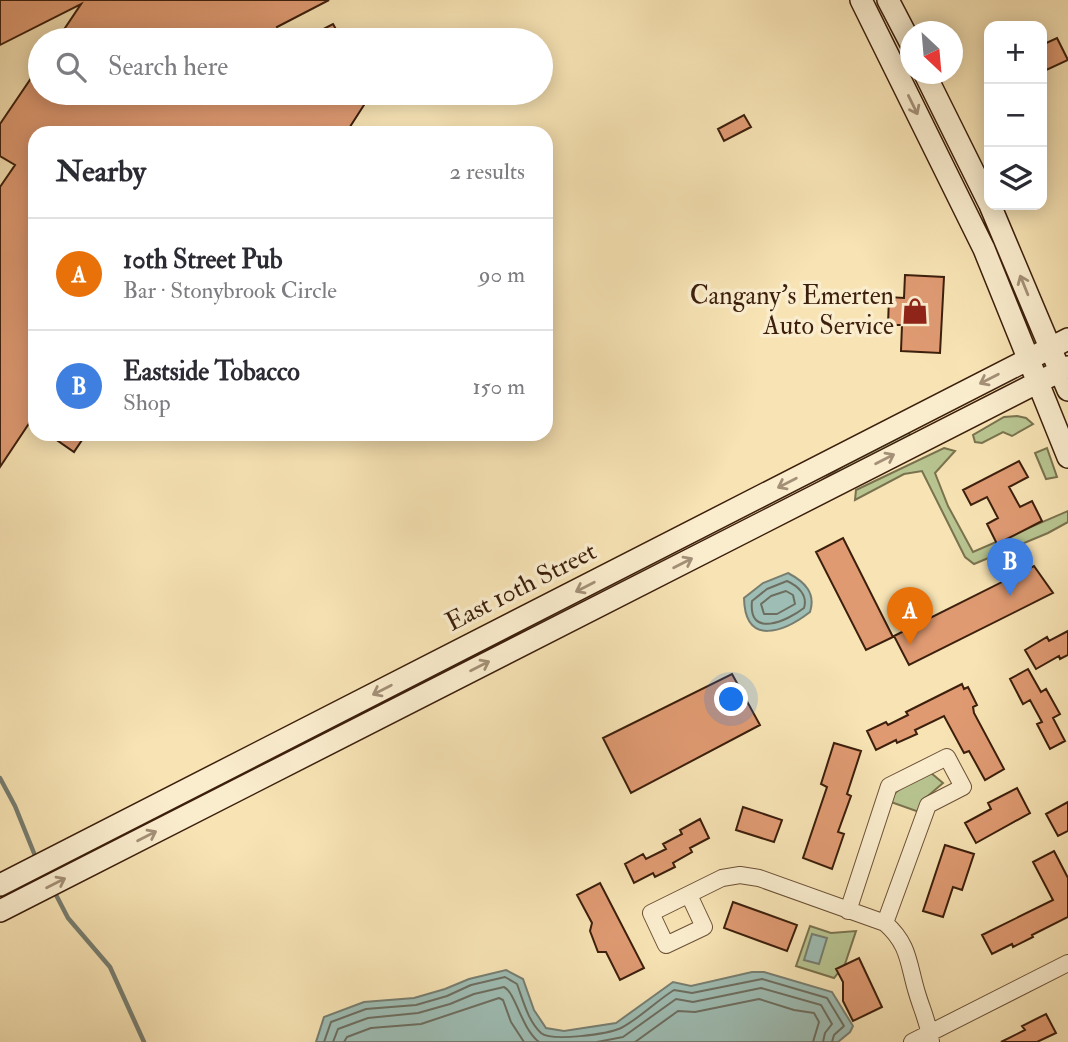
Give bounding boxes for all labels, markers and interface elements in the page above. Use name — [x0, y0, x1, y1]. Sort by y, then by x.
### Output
north arrow — [900, 21, 963, 84]
map controls — [984, 21, 1047, 210]
button: + — [984, 21, 1047, 84]
search box — [28, 28, 553, 105]
icon: search — [52, 48, 90, 86]
text: Search here — [108, 51, 228, 83]
button: − — [984, 84, 1047, 147]
one-way arrow — [907, 94, 921, 115]
button: layers — [984, 147, 1047, 210]
text: Nearby — [56, 153, 146, 190]
text: 2 results — [450, 157, 525, 186]
text: 10th Street Pub — [123, 244, 282, 276]
text: A — [72, 260, 86, 289]
text: 90 m — [479, 260, 525, 289]
one-way arrow — [1017, 275, 1030, 296]
text: Bar · Stonybrook Circle — [123, 276, 337, 305]
place label: Cangany's Emerten Auto Service — [690, 280, 894, 342]
shop icon: Cangany's Emerten Auto Service — [900, 296, 930, 326]
text: Eastside Tobacco — [123, 356, 300, 388]
text: B — [71, 372, 87, 401]
text: 150 m — [472, 372, 525, 401]
one-way arrow — [980, 373, 1000, 387]
text: Shop — [123, 388, 171, 417]
one-way arrow — [875, 452, 895, 466]
one-way arrow — [777, 476, 798, 490]
street label: East 10th Street — [440, 535, 602, 639]
pin: B — [987, 538, 1033, 596]
one-way arrow — [672, 556, 693, 570]
one-way arrow — [575, 580, 595, 594]
pin: A — [887, 587, 933, 645]
one-way arrow — [469, 659, 490, 673]
your location — [714, 682, 748, 716]
one-way arrow — [372, 683, 393, 697]
one-way arrow — [136, 829, 156, 843]
one-way arrow — [45, 875, 65, 889]

